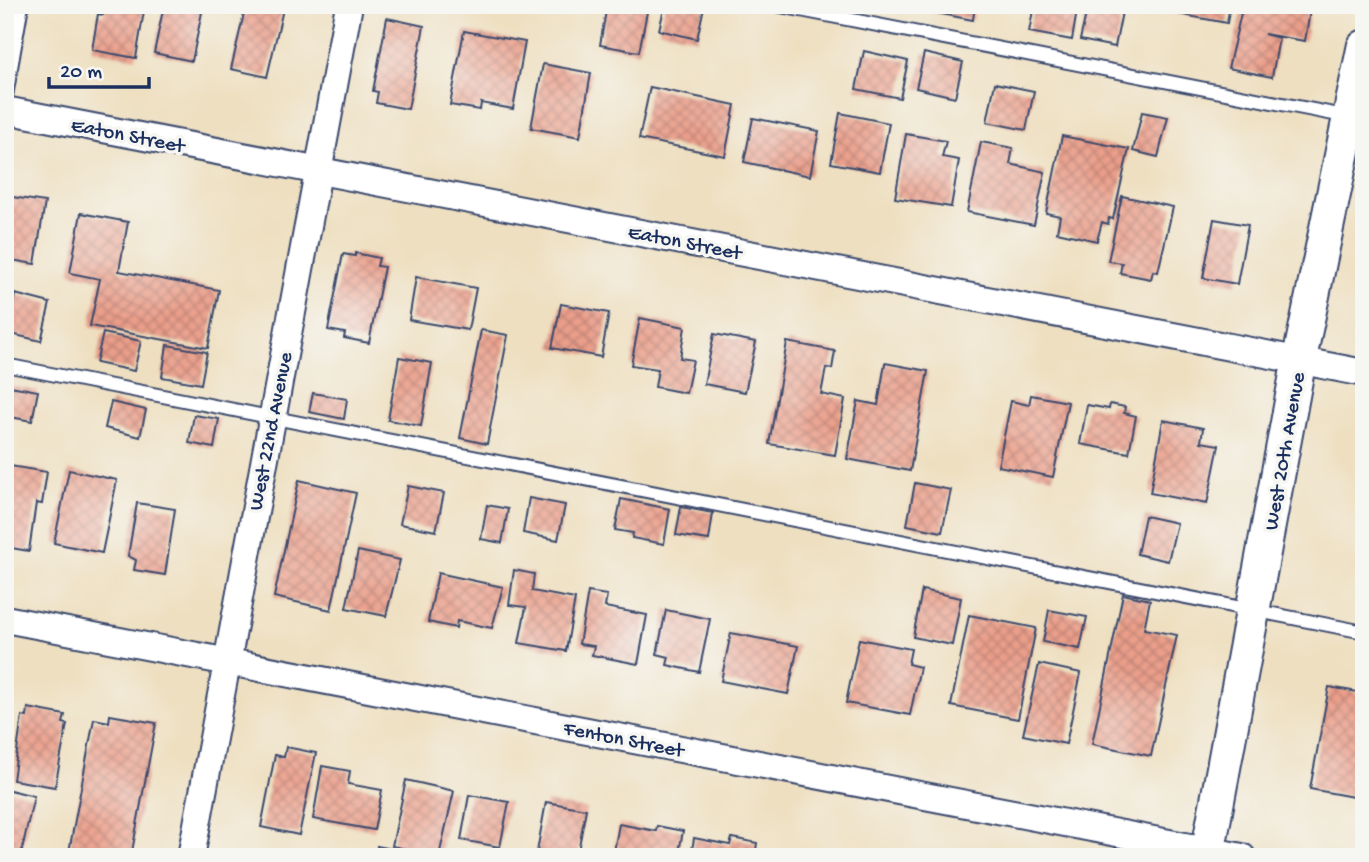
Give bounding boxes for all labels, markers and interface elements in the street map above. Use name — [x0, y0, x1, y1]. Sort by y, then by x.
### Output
scale bar — [49, 46, 149, 90]
text: 20 m — [60, 61, 102, 86]
street label: Eaton Street — [68, 114, 189, 161]
street label: Eaton Street — [625, 221, 746, 268]
street label: West 22nd Avenue — [245, 349, 300, 513]
street label: West 20th Avenue — [1260, 369, 1313, 533]
street label: Fenton Street — [560, 717, 688, 766]

